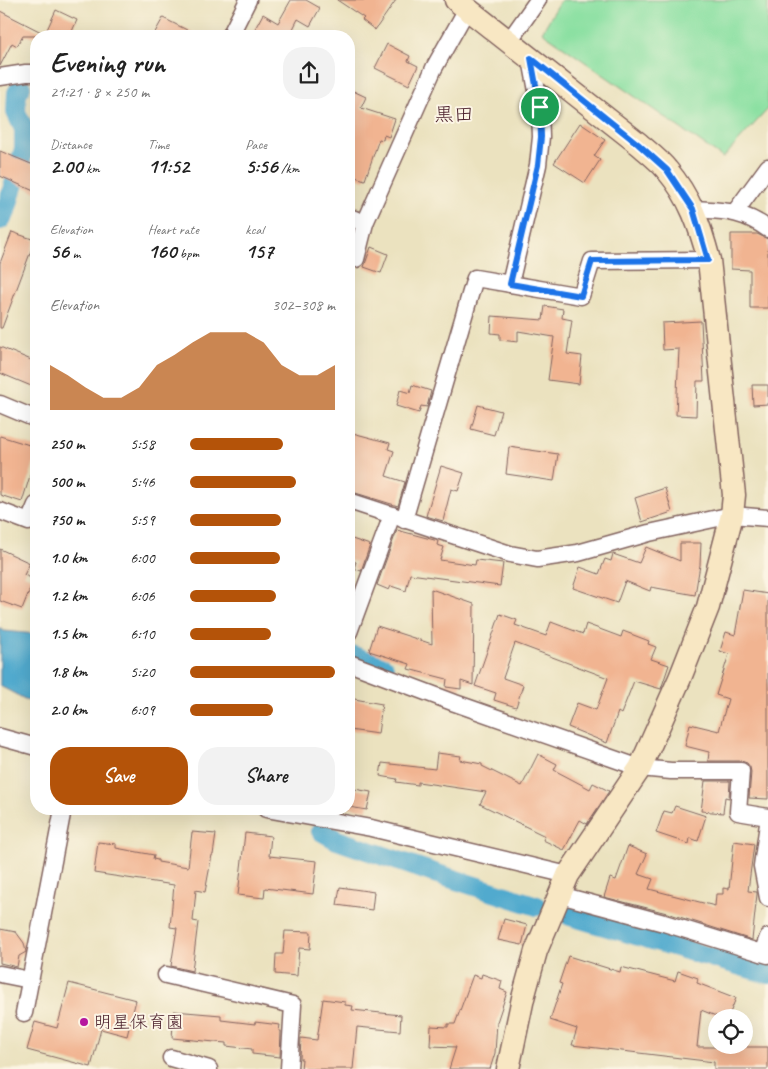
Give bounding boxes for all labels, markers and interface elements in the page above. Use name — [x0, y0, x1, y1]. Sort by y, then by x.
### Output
text: Evening run — [50, 45, 165, 80]
button: share — [283, 47, 335, 99]
text: 21:21 · 8 × 250 m — [50, 82, 149, 102]
pin — [519, 86, 561, 128]
icon: arrive — [526, 93, 554, 121]
district label: 黒田 — [434, 102, 474, 127]
text: Distance — [50, 136, 92, 153]
text: Time — [148, 136, 169, 153]
text: Pace — [245, 136, 267, 153]
text: 2.00 — [50, 153, 83, 179]
text: 11:52 — [148, 153, 189, 179]
text: 5:56 — [245, 153, 278, 179]
text: km — [83, 160, 100, 177]
text: /km — [278, 160, 299, 177]
text: Elevation — [50, 221, 93, 238]
text: Heart rate — [148, 221, 199, 238]
text: kcal — [245, 221, 264, 238]
text: 56 — [50, 238, 69, 264]
text: 160 — [148, 238, 176, 264]
text: 157 — [245, 238, 273, 264]
text: m — [69, 245, 80, 262]
text: bpm — [176, 245, 199, 262]
text: Elevation — [50, 295, 99, 315]
text: 302–308 m — [272, 295, 335, 315]
text: 250 m — [50, 434, 84, 454]
text: 5:58 — [130, 434, 155, 454]
text: 500 m — [50, 472, 84, 492]
text: 5:46 — [130, 472, 155, 492]
text: 750 m — [50, 510, 84, 530]
text: 5:59 — [130, 510, 155, 530]
text: 1.0 km — [50, 548, 87, 568]
text: 6:00 — [130, 548, 155, 568]
text: 1.2 km — [50, 586, 87, 606]
text: 6:06 — [130, 586, 155, 606]
text: 1.5 km — [50, 624, 87, 644]
text: 6:10 — [130, 624, 155, 644]
text: 1.8 km — [50, 662, 87, 682]
text: 5:20 — [130, 662, 155, 682]
text: 2.0 km — [50, 700, 87, 720]
text: 6:09 — [130, 700, 155, 720]
button: Save — [50, 747, 188, 805]
button: Share — [198, 747, 335, 805]
map controls — [708, 1009, 753, 1054]
button: locate — [708, 1009, 753, 1054]
place label: 明星保育園 — [94, 1011, 184, 1033]
marker: 明星保育園 — [78, 1016, 90, 1028]

